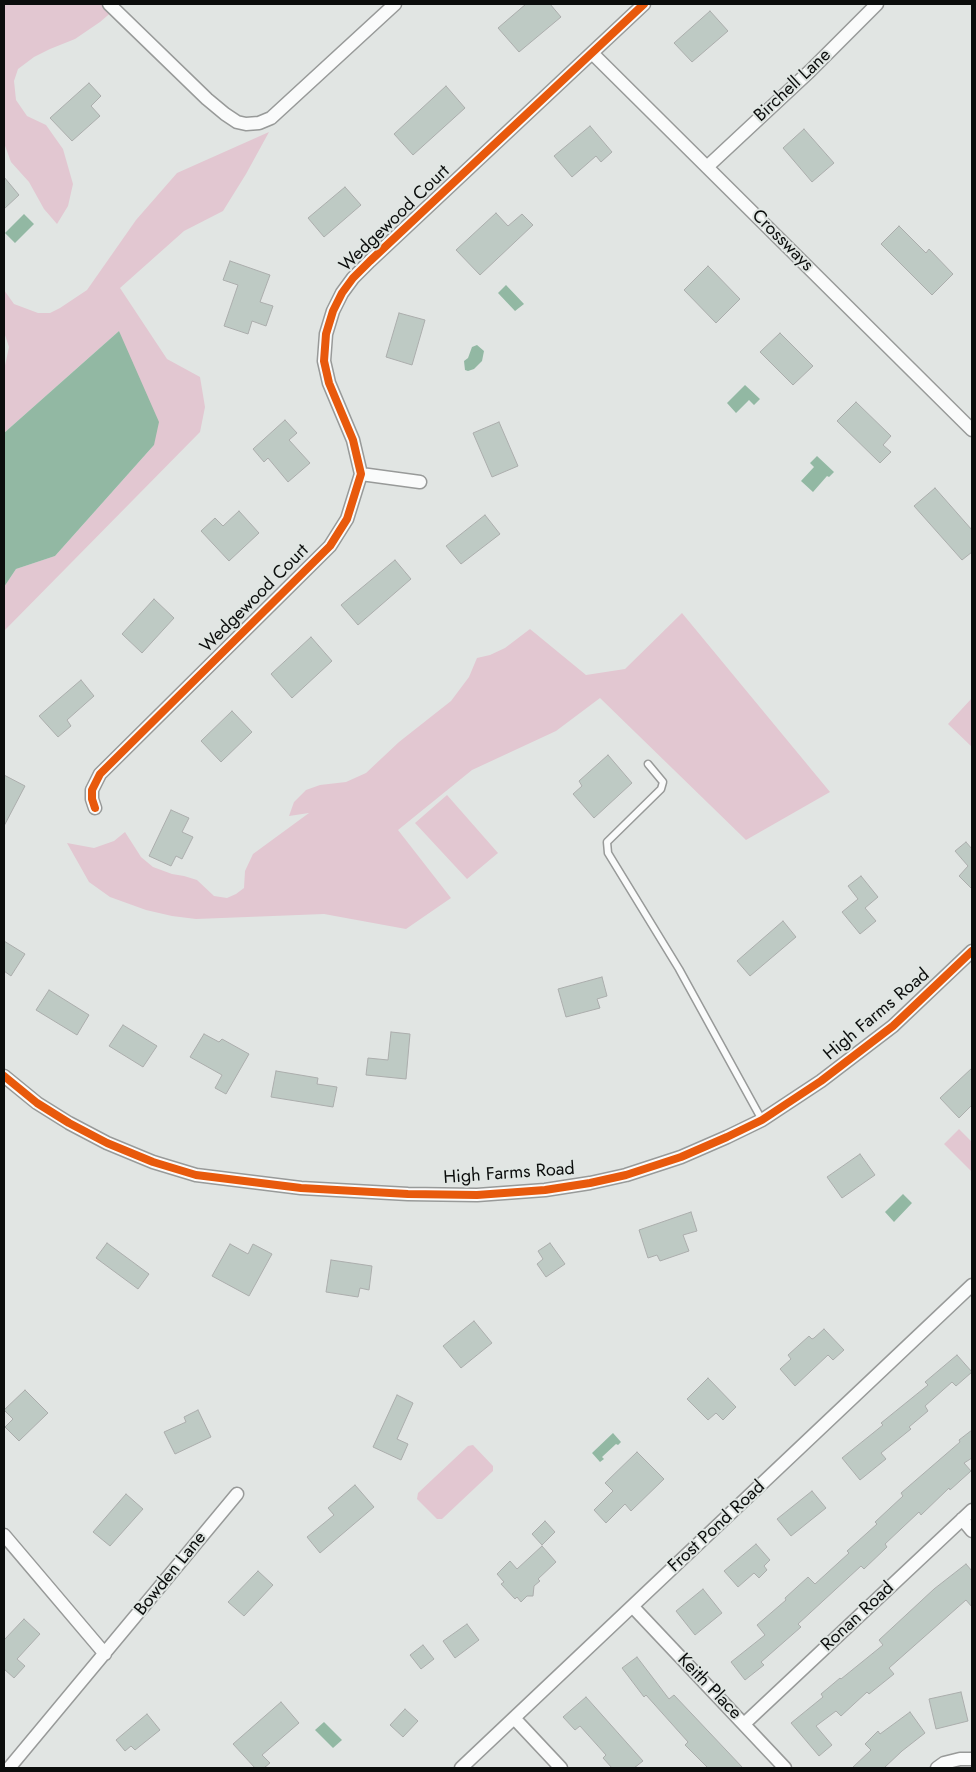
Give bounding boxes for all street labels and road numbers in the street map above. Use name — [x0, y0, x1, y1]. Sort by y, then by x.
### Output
street label: Birchell Lane — [750, 45, 836, 127]
street label: Wedgewood Court — [336, 161, 454, 277]
street label: Crossways — [747, 206, 817, 276]
street label: Wedgewood Court — [196, 540, 314, 658]
street label: High Farms Road — [820, 964, 934, 1066]
street label: High Farms Road — [443, 1159, 575, 1189]
street label: Frost Pond Road — [664, 1477, 770, 1577]
street label: Bowden Lane — [131, 1528, 211, 1620]
street label: Ronan Road — [817, 1578, 899, 1656]
street label: Keith Place — [672, 1650, 746, 1724]

